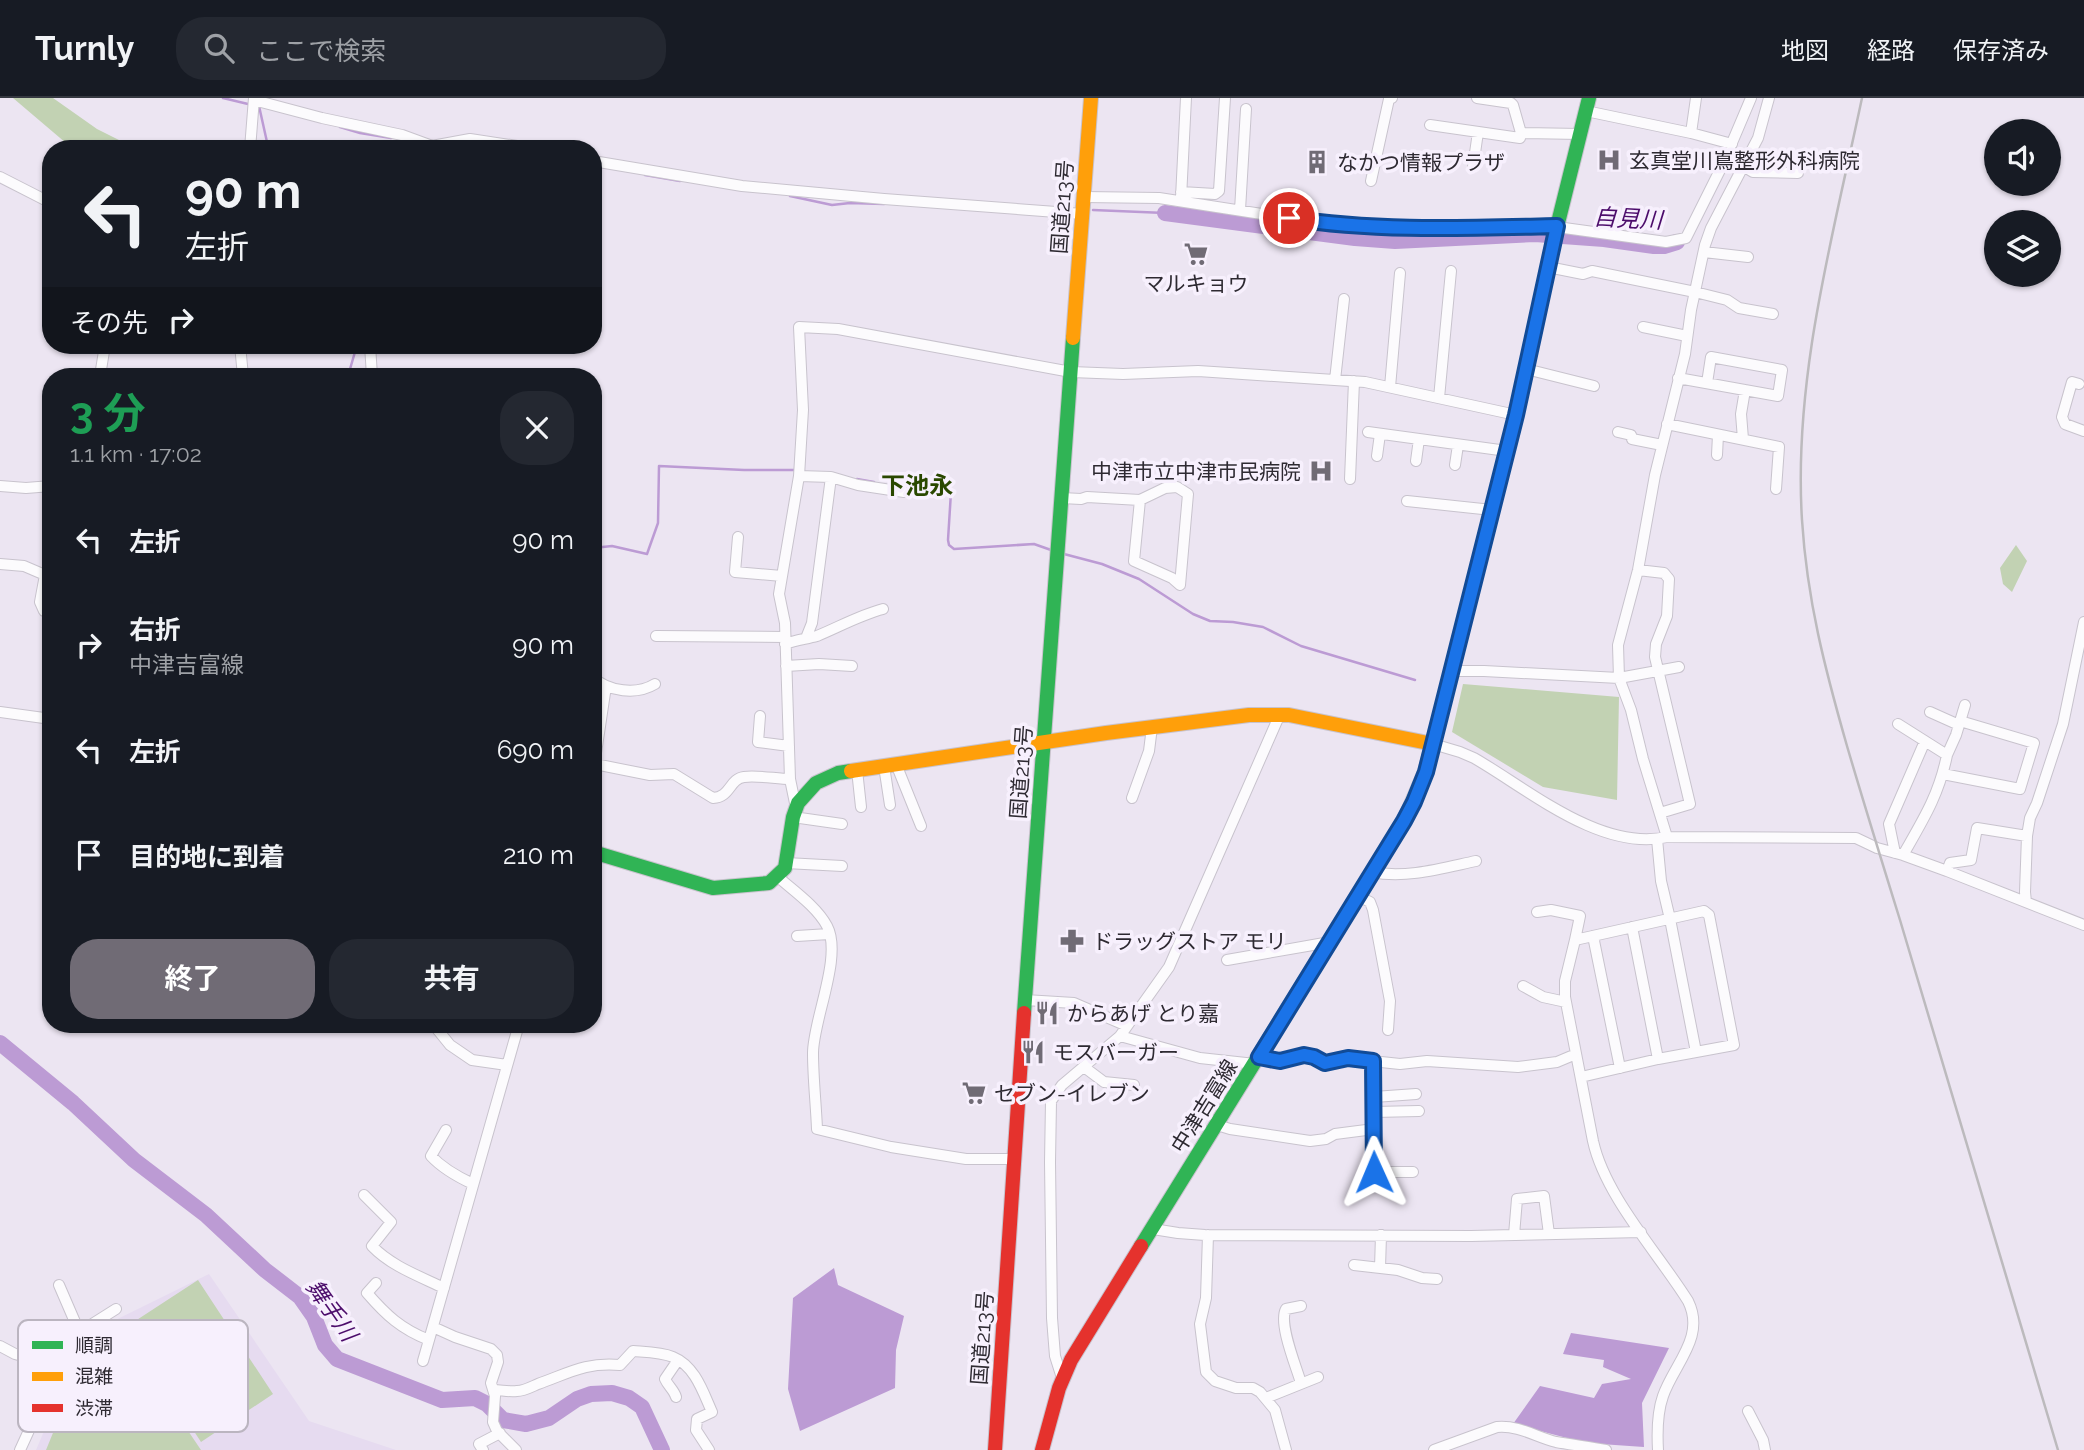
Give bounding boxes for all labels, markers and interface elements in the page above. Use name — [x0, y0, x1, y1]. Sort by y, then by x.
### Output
search box — [176, 17, 666, 80]
text: Turnly — [35, 29, 134, 68]
icon: search — [200, 29, 238, 67]
text: ここで検索 — [256, 36, 386, 66]
text: 地図 — [1781, 36, 1829, 65]
text: 経路 — [1867, 36, 1915, 65]
text: 保存済み — [1953, 36, 2049, 65]
map controls — [1984, 119, 2061, 287]
button: sound — [1984, 119, 2061, 196]
hospital icon: 玄真堂川嶌整形外科病院 — [1595, 146, 1623, 174]
building icon: なかつ情報プラザ — [1303, 148, 1331, 176]
place label: 玄真堂川嶌整形外科病院 — [1629, 148, 1860, 173]
place label: なかつ情報プラザ — [1337, 150, 1505, 175]
street label: 国道213号 — [1046, 159, 1078, 255]
text: 90 m — [185, 162, 301, 219]
icon: left — [70, 168, 161, 259]
pin — [1259, 188, 1319, 248]
icon: arrive — [1270, 199, 1308, 237]
water label: 自見川 — [1593, 203, 1666, 233]
button: layers — [1984, 210, 2061, 287]
text: 左折 — [185, 228, 249, 265]
supermarket icon: マルキョウ — [1182, 240, 1210, 268]
place label: マルキョウ — [1144, 271, 1249, 296]
icon: right — [162, 301, 200, 339]
text: その先 — [70, 308, 148, 338]
text: 3 分 — [70, 389, 146, 438]
button: close — [500, 391, 574, 465]
text: 1.1 km · 17:02 — [70, 440, 202, 467]
hospital icon: 中津市立中津市民病院 — [1307, 457, 1335, 485]
place label: 中津市立中津市民病院 — [1091, 459, 1301, 484]
district label: 下池永 — [881, 471, 953, 500]
icon: left — [70, 521, 108, 559]
text: 90 m — [512, 525, 574, 555]
text: 左折 — [129, 527, 181, 557]
text: 右折 — [129, 615, 181, 645]
icon: right — [70, 626, 108, 664]
text: 90 m — [512, 630, 574, 660]
text: 中津吉富線 — [129, 651, 244, 678]
street label: 国道213号 — [1005, 724, 1037, 820]
icon: left — [70, 731, 108, 769]
text: 690 m — [497, 735, 574, 765]
text: 左折 — [129, 737, 181, 767]
icon: arrive — [70, 836, 108, 874]
text: 210 m — [503, 840, 574, 870]
text: 目的地に到着 — [129, 842, 285, 872]
pharmacy icon: ドラッグストア モリ — [1058, 927, 1086, 955]
place label: ドラッグストア モリ — [1092, 929, 1286, 954]
button: 終了 — [70, 939, 315, 1019]
button: 共有 — [329, 939, 574, 1019]
restaurant icon: からあげ とり嘉 — [1033, 999, 1061, 1027]
place label: からあげ とり嘉 — [1067, 1001, 1219, 1026]
restaurant icon: モスバーガー — [1019, 1038, 1047, 1066]
place label: モスバーガー — [1053, 1040, 1179, 1065]
street label: 中津吉富線 — [1166, 1055, 1242, 1157]
supermarket icon: セブン-イレブン — [960, 1079, 988, 1107]
place label: セブン-イレブン — [994, 1081, 1150, 1106]
position arrow — [1337, 1135, 1411, 1209]
water label: 舞手川 — [301, 1274, 365, 1348]
street label: 国道213号 — [966, 1290, 998, 1386]
legend — [18, 1320, 248, 1432]
text: 順調 — [75, 1334, 113, 1356]
text: 混雑 — [75, 1365, 113, 1387]
text: 渋滞 — [75, 1397, 113, 1419]

